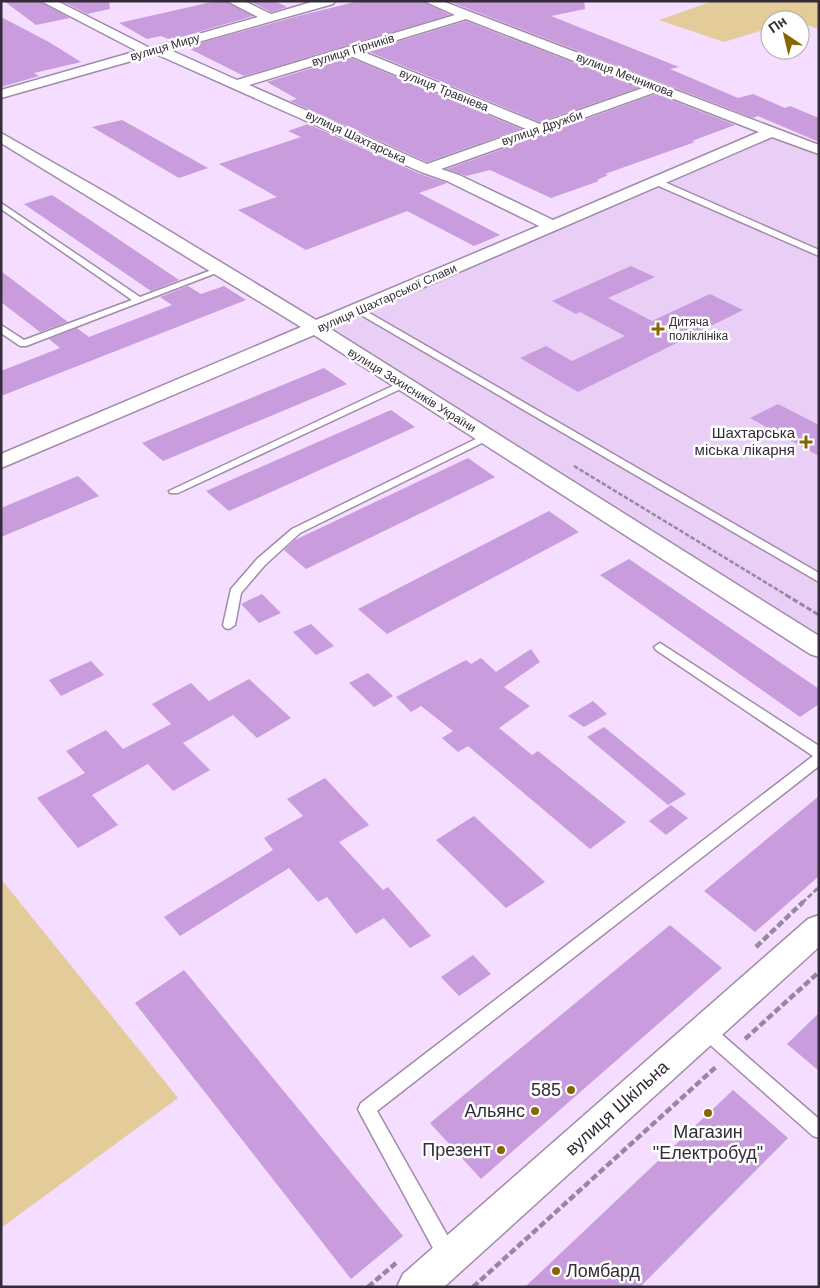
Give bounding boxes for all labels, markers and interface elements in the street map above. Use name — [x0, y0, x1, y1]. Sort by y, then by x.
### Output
north arrow — [760, 10, 810, 60]
text: Пн — [765, 12, 790, 36]
street label: вулиця Миру — [129, 30, 201, 64]
street label: вулиця Гірників — [310, 31, 396, 69]
street label: вулиця Мечникова — [574, 50, 676, 100]
street label: вулиця Травнева — [397, 66, 491, 114]
street label: вулиця Шахтарська — [304, 108, 409, 167]
street label: вулиця Дружби — [500, 108, 584, 148]
street label: вулиця Шахтарської Слави — [315, 261, 459, 335]
place label: Дитяча поліклініка — [669, 315, 728, 343]
marker: Дитяча поліклініка — [651, 322, 665, 336]
street label: вулиця Захисників України — [345, 345, 479, 435]
place label: Шахтарська міська лікарня — [695, 424, 796, 458]
marker: Шахтарська міська лікарня — [799, 435, 813, 449]
street label: вулиця Шкільна — [561, 1056, 673, 1159]
place label: 585 — [531, 1080, 561, 1100]
marker: 585 — [565, 1084, 577, 1096]
place label: Альянс — [464, 1101, 525, 1121]
marker: Альянс — [529, 1105, 541, 1117]
marker: Магазин "Електробуд" — [702, 1107, 714, 1119]
place label: Магазин "Електробуд" — [653, 1122, 763, 1163]
place label: Презент — [422, 1140, 491, 1160]
marker: Презент — [495, 1144, 507, 1156]
place label: Ломбард — [566, 1261, 641, 1281]
marker: Ломбард — [550, 1265, 562, 1277]

